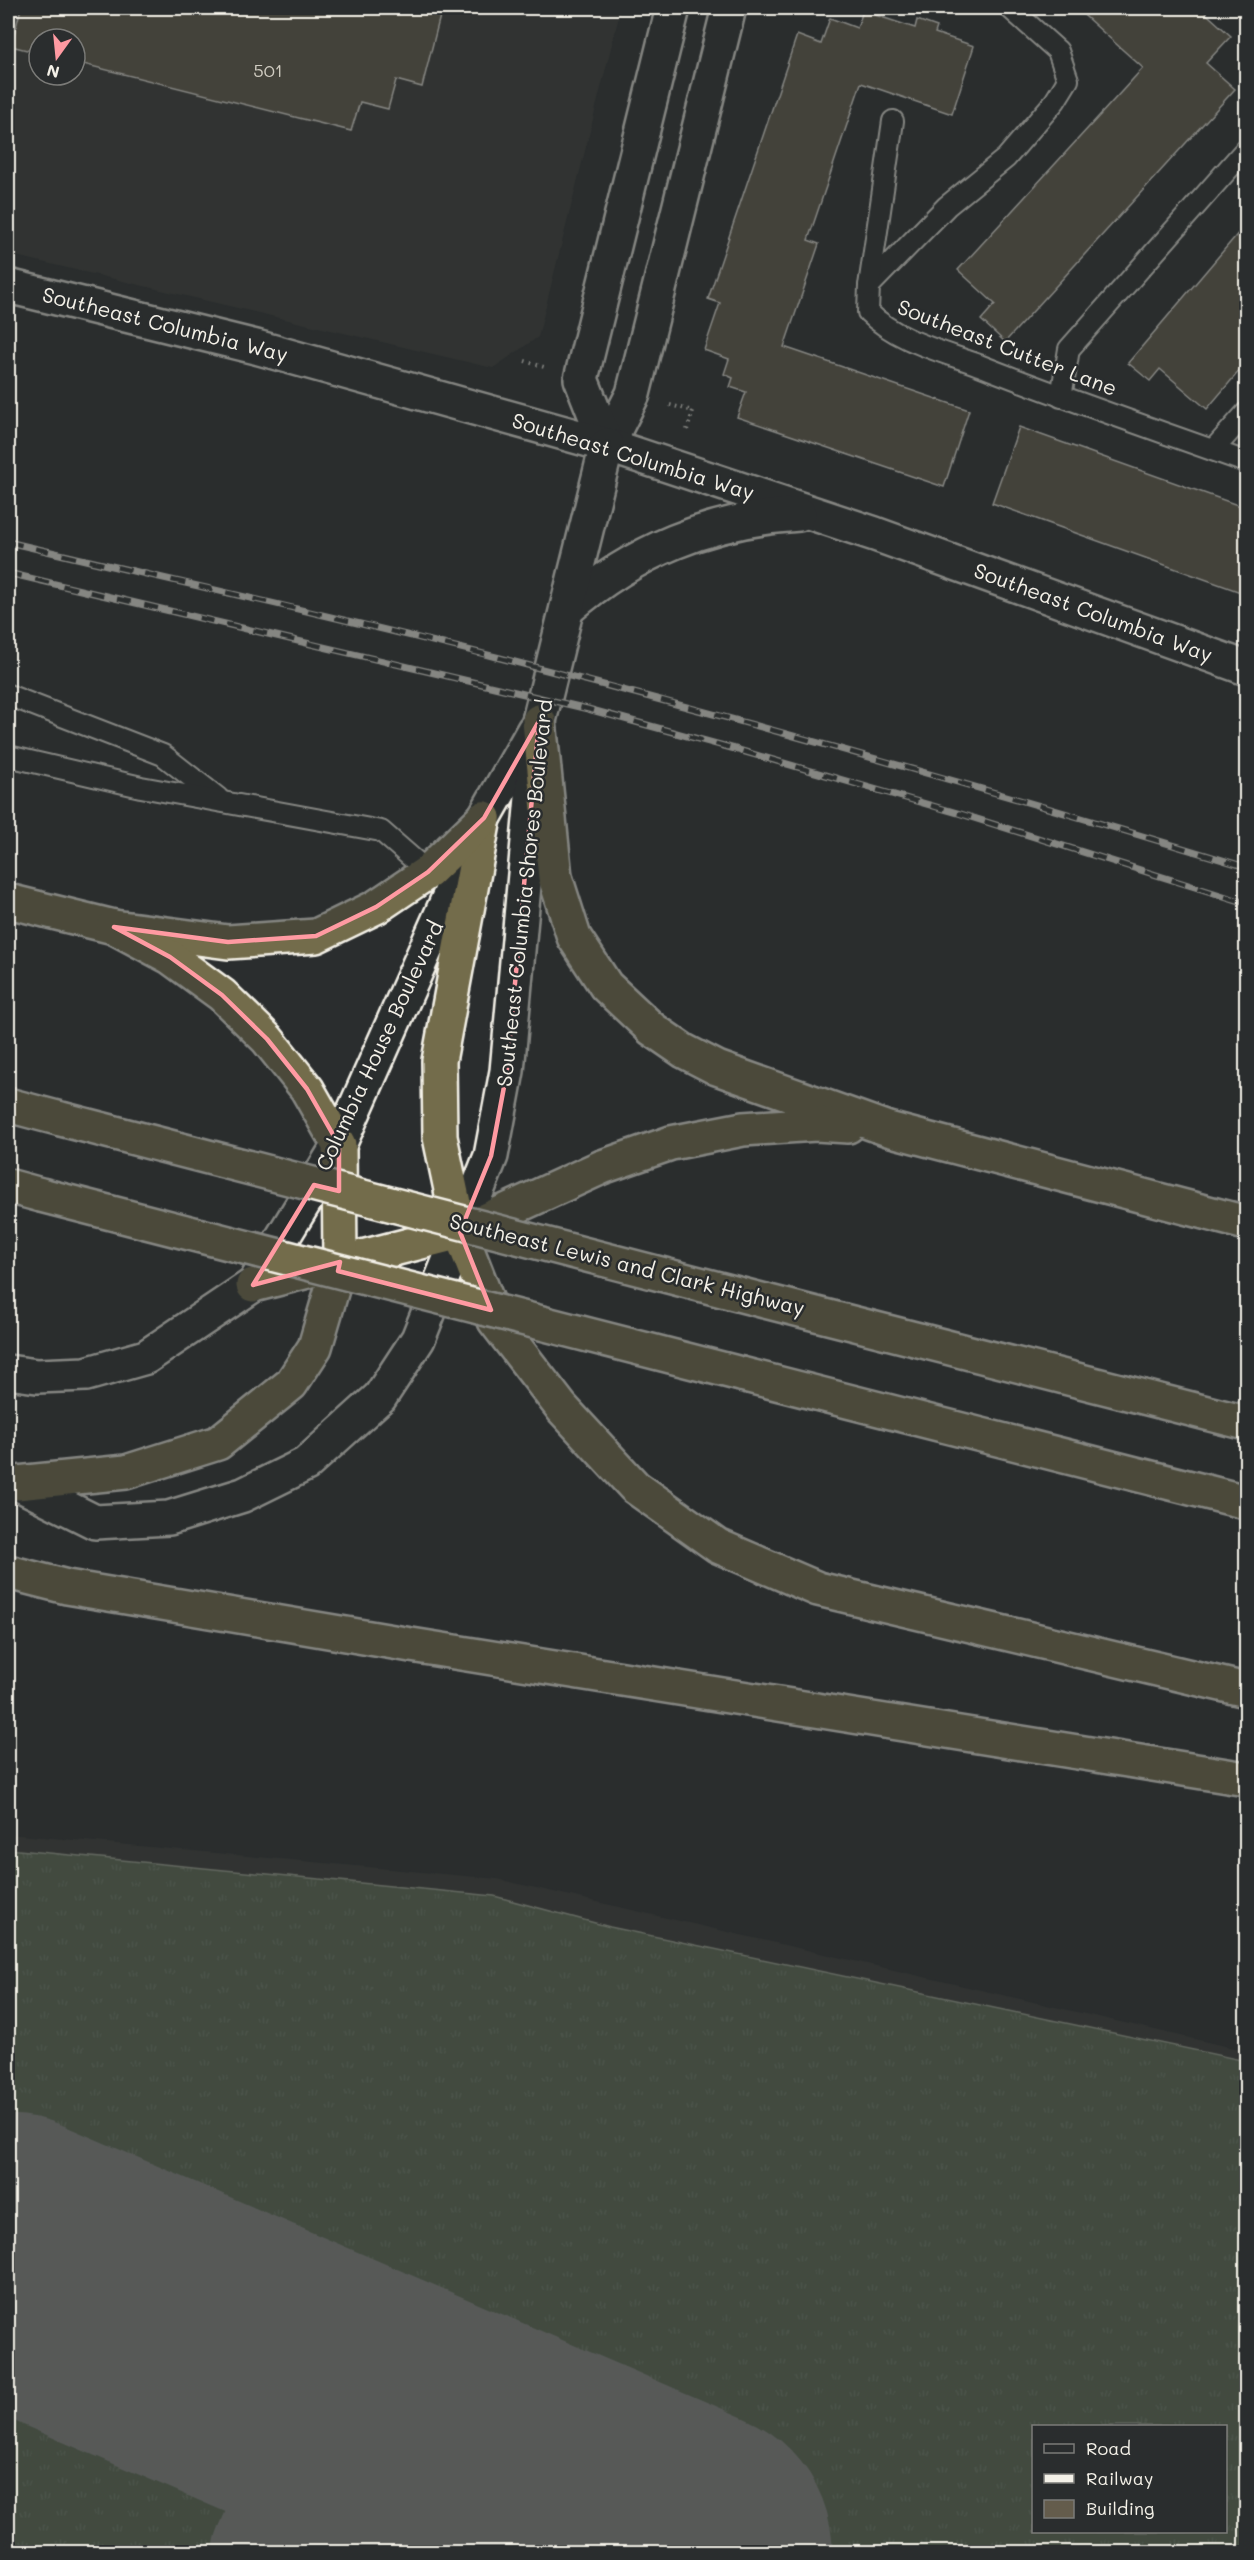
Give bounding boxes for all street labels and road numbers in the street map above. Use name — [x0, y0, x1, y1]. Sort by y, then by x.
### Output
street label: Southeast Columbia Way — [40, 280, 291, 367]
street label: Southeast Cutter Lane — [894, 292, 1121, 401]
street label: Southeast Columbia Way — [509, 406, 758, 505]
street label: Southeast Columbia Way — [970, 556, 1217, 667]
street label: Southeast Columbia Shores Boulevard — [490, 698, 557, 1088]
street label: Columbia House Boulevard — [309, 916, 448, 1175]
street label: Southeast Lewis and Clark Highway — [447, 1206, 808, 1321]

